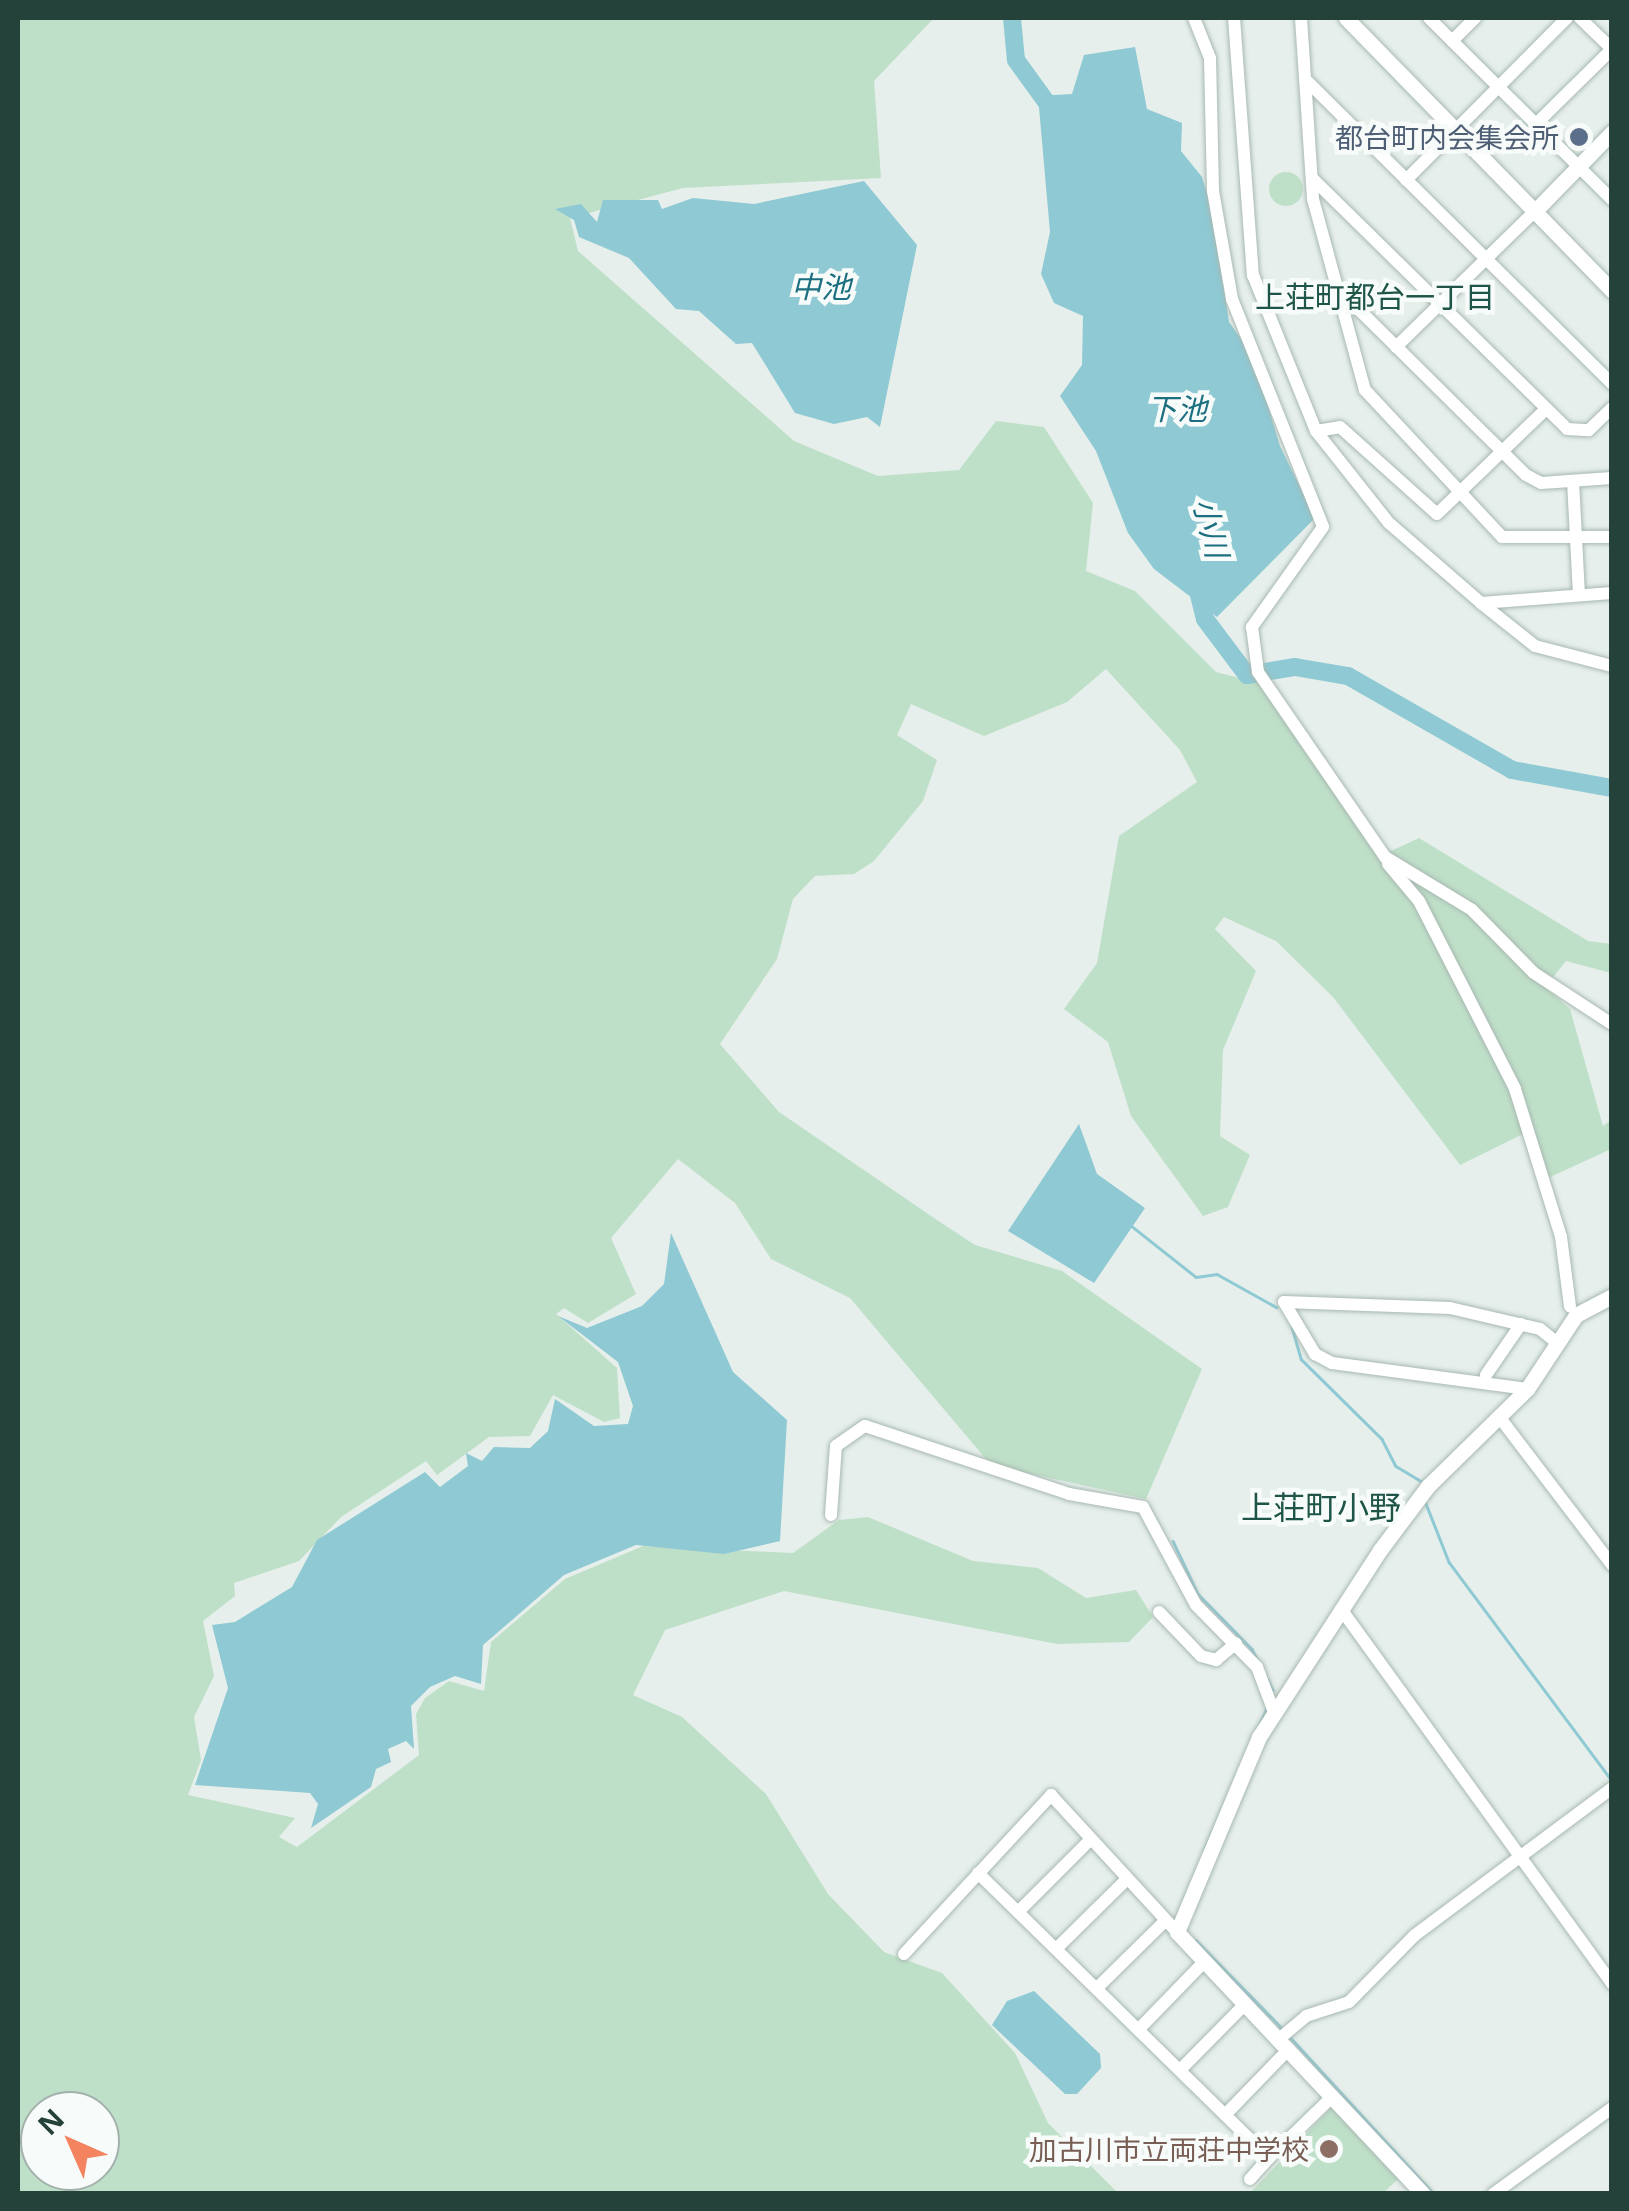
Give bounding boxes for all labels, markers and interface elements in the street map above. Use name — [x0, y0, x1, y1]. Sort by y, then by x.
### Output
place label: 都台町内会集会所 — [1335, 120, 1559, 154]
marker: 都台町内会集会所 — [1568, 126, 1590, 148]
water label: 中池 — [791, 269, 851, 305]
district label: 上荘町都台一丁目 — [1255, 279, 1495, 315]
water label: 下池 — [1147, 391, 1207, 427]
water label: 小川 — [1186, 495, 1236, 561]
district label: 上荘町小野 — [1241, 1488, 1401, 1526]
north arrow — [20, 2091, 120, 2191]
text: N — [29, 2100, 72, 2143]
place label: 加古川市立両荘中学校 — [1029, 2132, 1309, 2166]
marker: 加古川市立両荘中学校 — [1318, 2138, 1340, 2160]

